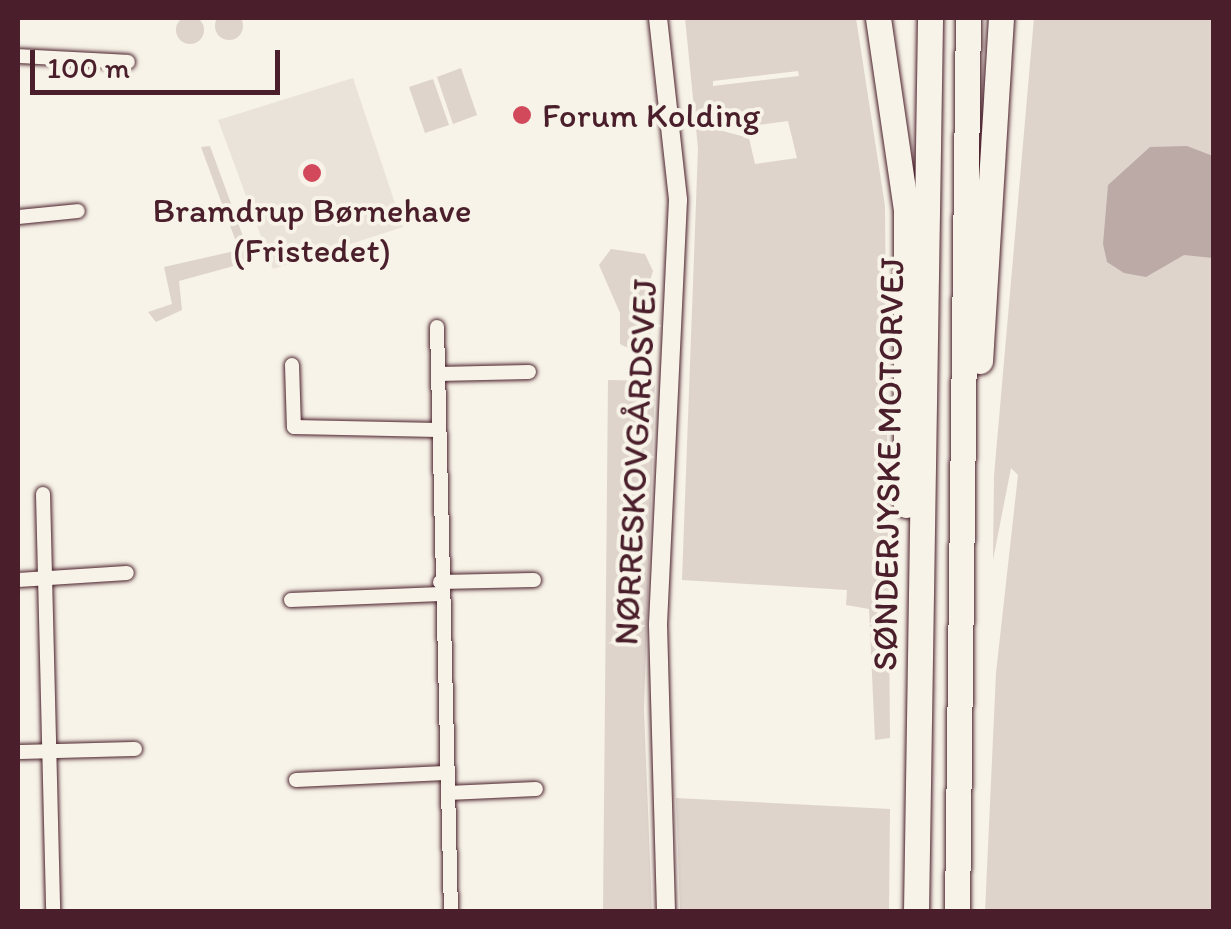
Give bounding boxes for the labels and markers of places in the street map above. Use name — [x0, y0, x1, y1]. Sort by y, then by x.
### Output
place label: Forum Kolding — [542, 94, 761, 136]
marker: Forum Kolding — [511, 104, 533, 126]
marker: Bramdrup Børnehave (Fristedet) — [301, 162, 323, 184]
place label: Bramdrup Børnehave (Fristedet) — [153, 189, 471, 271]

